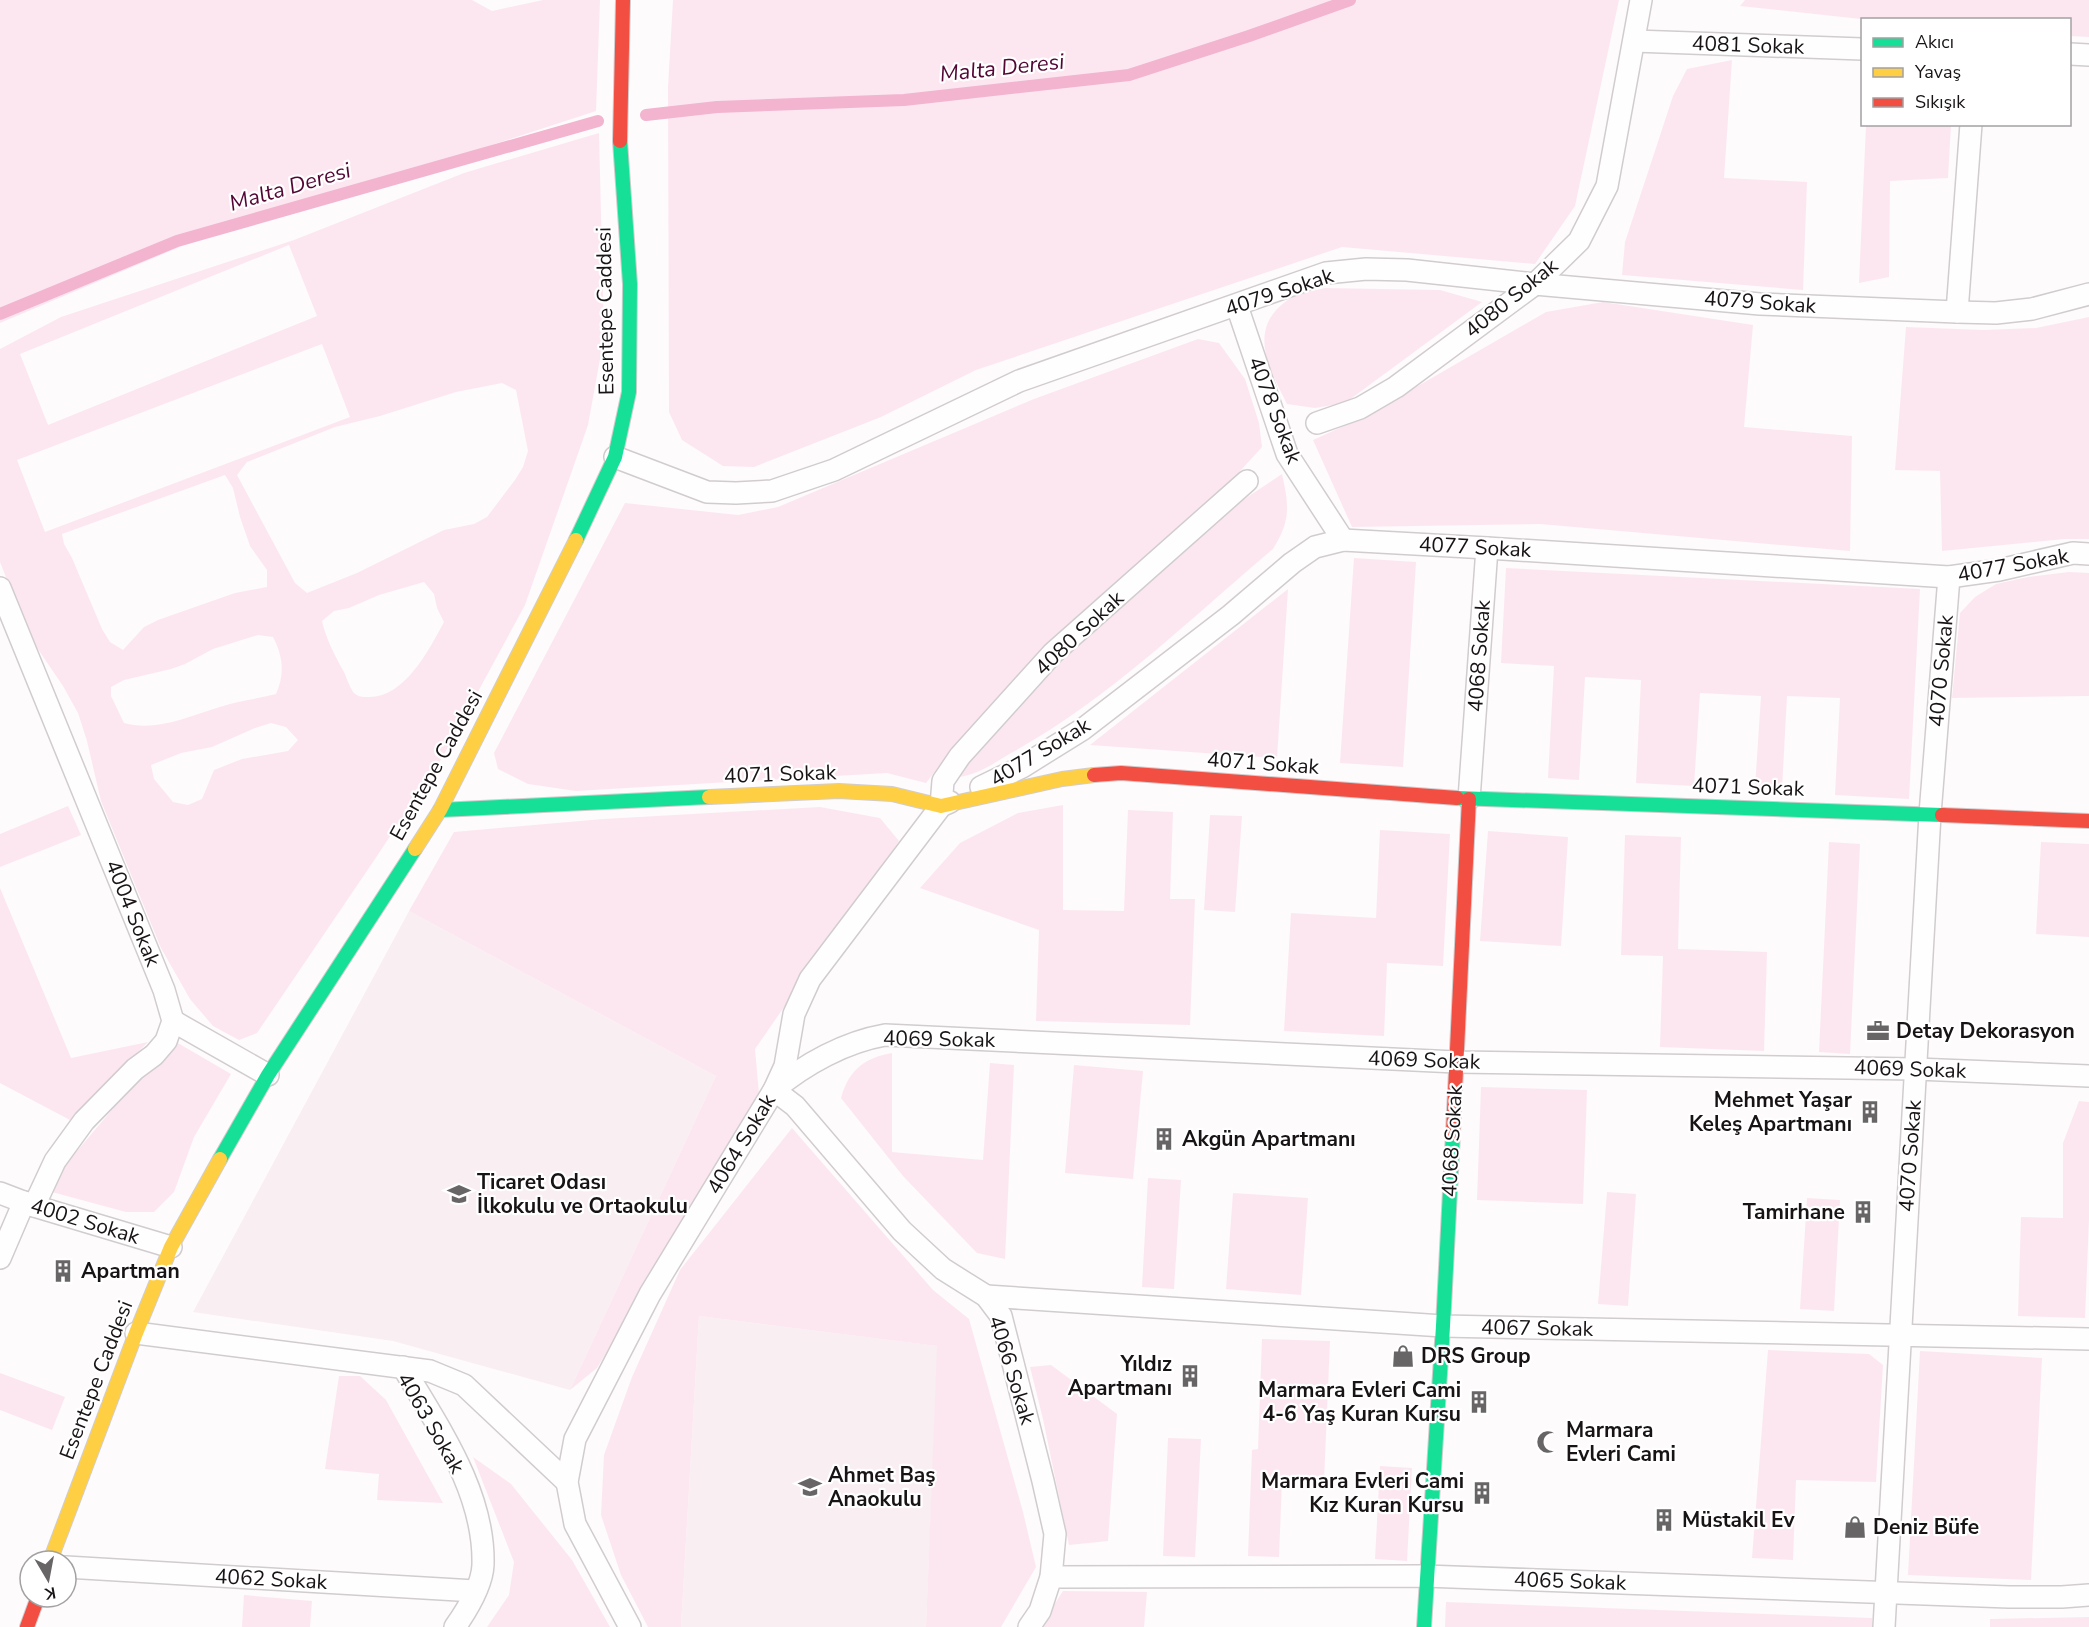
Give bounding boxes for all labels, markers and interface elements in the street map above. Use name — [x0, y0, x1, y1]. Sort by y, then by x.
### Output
legend — [1861, 18, 2071, 126]
street label: 4081 Sokak — [1691, 29, 1805, 61]
text: Akıcı — [1915, 30, 1954, 54]
water label: Malta Deresi — [938, 46, 1067, 89]
text: Yavaş — [1914, 60, 1961, 84]
text: Sıkışık — [1915, 90, 1966, 114]
water label: Malta Deresi — [226, 155, 355, 219]
street label: Esentepe Caddesi — [590, 227, 620, 395]
street label: 4080 Sokak — [1459, 251, 1564, 344]
street label: 4079 Sokak — [1221, 261, 1337, 323]
street label: 4079 Sokak — [1703, 284, 1818, 320]
street label: 4078 Sokak — [1242, 353, 1308, 468]
street label: 4077 Sokak — [1418, 530, 1532, 564]
street label: 4077 Sokak — [1955, 541, 2071, 589]
street label: 4080 Sokak — [1028, 584, 1130, 682]
street label: 4068 Sokak — [1461, 598, 1497, 713]
street label: 4070 Sokak — [1922, 613, 1960, 728]
street label: Esentepe Caddesi — [383, 685, 489, 845]
street label: 4077 Sokak — [985, 711, 1096, 793]
street label: 4071 Sokak — [1206, 745, 1321, 781]
street label: 4071 Sokak — [723, 758, 837, 790]
street label: 4071 Sokak — [1691, 771, 1805, 803]
street label: 4004 Sokak — [99, 856, 167, 971]
place label: Detay Dekorasyon — [1896, 1017, 2075, 1045]
office icon: Detay Dekorasyon — [1865, 1018, 1891, 1044]
street label: 4069 Sokak — [883, 1024, 996, 1054]
street label: 4069 Sokak — [1367, 1044, 1481, 1076]
street label: 4069 Sokak — [1853, 1053, 1967, 1085]
street label: 4068 Sokak — [1435, 1084, 1469, 1198]
place label: Mehmet Yaşar Keleş Apartmanı — [1689, 1086, 1853, 1138]
street label: 4064 Sokak — [700, 1088, 782, 1199]
street label: 4070 Sokak — [1892, 1098, 1928, 1213]
building icon: Mehmet Yaşar Keleş Apartmanı — [1857, 1099, 1883, 1125]
place label: Akgün Apartmanı — [1182, 1125, 1356, 1153]
building icon: Akgün Apartmanı — [1151, 1126, 1177, 1152]
place label: Ticaret Odası İlkokulu ve Ortaokulu — [477, 1168, 688, 1220]
school or university icon: Ticaret Odası İlkokulu ve Ortaokulu — [446, 1181, 472, 1207]
street label: 4002 Sokak — [27, 1191, 143, 1251]
place label: Tamirhane — [1743, 1198, 1845, 1226]
building icon: Tamirhane — [1850, 1199, 1876, 1225]
place label: Apartman — [81, 1257, 180, 1285]
building icon: Apartman — [50, 1258, 76, 1284]
street label: Esentepe Caddesi — [53, 1297, 139, 1463]
street label: 4066 Sokak — [982, 1312, 1042, 1428]
street label: 4067 Sokak — [1481, 1313, 1594, 1343]
place label: DRS Group — [1421, 1342, 1531, 1370]
shop icon: DRS Group — [1390, 1343, 1416, 1369]
place label: Yıldız Apartmanı — [1068, 1350, 1172, 1402]
building icon: Yıldız Apartmanı — [1177, 1363, 1203, 1389]
street label: 4063 Sokak — [391, 1367, 471, 1479]
place label: Marmara Evleri Cami 4-6 Yaş Kuran Kursu — [1258, 1376, 1461, 1428]
building icon: Marmara Evleri Cami 4-6 Yaş Kuran Kursu — [1466, 1389, 1492, 1415]
place label: Marmara Evleri Cami — [1566, 1416, 1676, 1468]
mosque icon: Marmara Evleri Cami — [1535, 1429, 1561, 1455]
place label: Ahmet Baş Anaokulu — [828, 1461, 936, 1513]
place label: Marmara Evleri Cami Kız Kuran Kursu — [1261, 1467, 1464, 1519]
school or university icon: Ahmet Baş Anaokulu — [797, 1474, 823, 1500]
building icon: Marmara Evleri Cami Kız Kuran Kursu — [1469, 1480, 1495, 1506]
place label: Müstakil Ev — [1682, 1506, 1795, 1534]
building icon: Müstakil Ev — [1651, 1507, 1677, 1533]
place label: Deniz Büfe — [1873, 1513, 1979, 1541]
shop icon: Deniz Büfe — [1842, 1514, 1868, 1540]
north arrow — [18, 1549, 78, 1609]
street label: 4062 Sokak — [214, 1562, 328, 1596]
street label: 4065 Sokak — [1513, 1565, 1627, 1597]
text: K — [42, 1581, 58, 1605]

